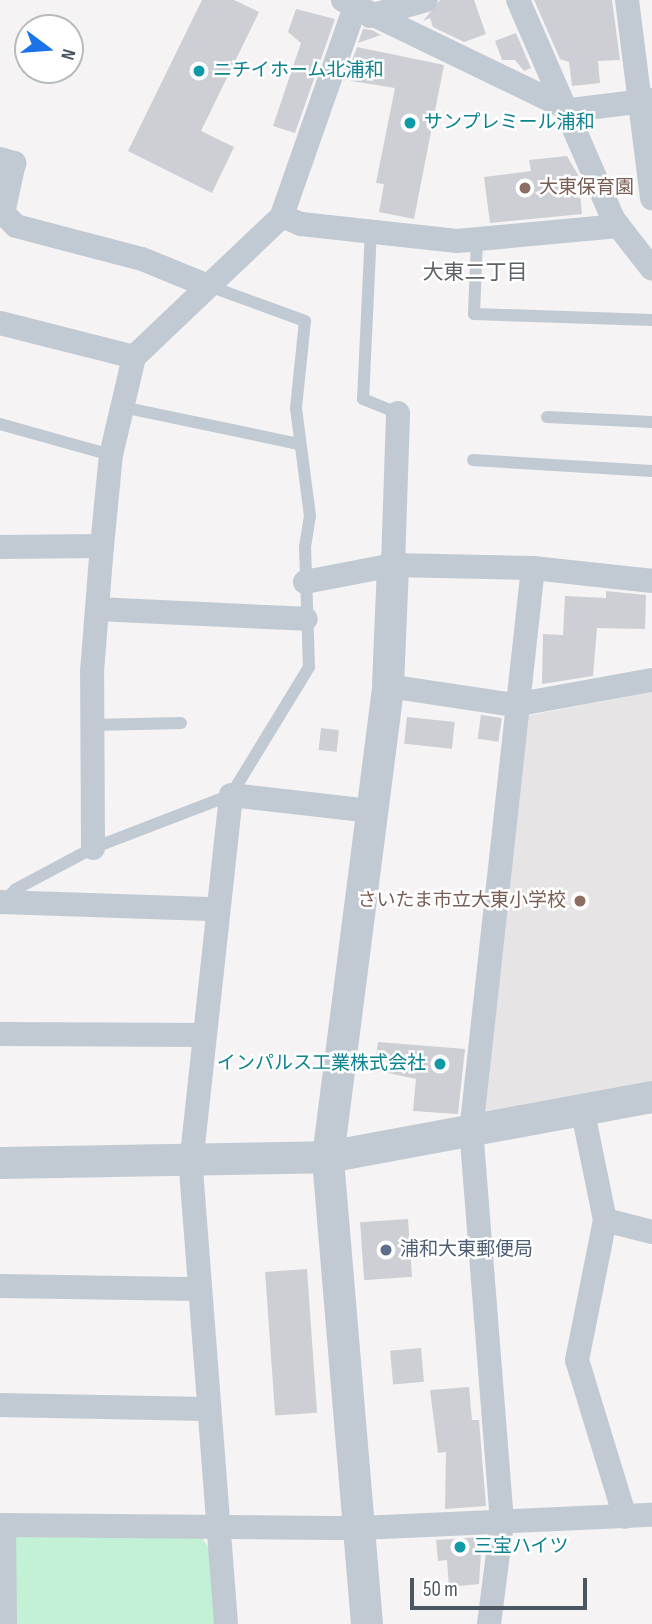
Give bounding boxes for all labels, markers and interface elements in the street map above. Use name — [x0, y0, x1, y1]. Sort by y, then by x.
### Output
north arrow — [14, 14, 84, 84]
text: N — [55, 46, 80, 62]
place label: ニチイホーム北浦和 — [213, 60, 384, 82]
marker: ニチイホーム北浦和 — [191, 63, 207, 79]
place label: サンプレミール浦和 — [424, 112, 595, 134]
marker: サンプレミール浦和 — [402, 115, 418, 131]
place label: 大東保育園 — [539, 177, 634, 199]
marker: 大東保育園 — [517, 180, 533, 196]
district label: 大東二丁目 — [423, 260, 527, 286]
place label: さいたま市立大東小学校 — [357, 890, 566, 912]
marker: さいたま市立大東小学校 — [572, 893, 588, 909]
place label: インパルス工業株式会社 — [217, 1053, 426, 1075]
marker: インパルス工業株式会社 — [432, 1056, 448, 1072]
place label: 浦和大東郵便局 — [400, 1239, 533, 1261]
marker: 浦和大東郵便局 — [378, 1242, 394, 1258]
place label: 三宝ハイツ — [474, 1536, 569, 1558]
marker: 三宝ハイツ — [452, 1539, 468, 1555]
scale bar — [414, 1564, 591, 1608]
text: 50 m — [423, 1577, 458, 1602]

